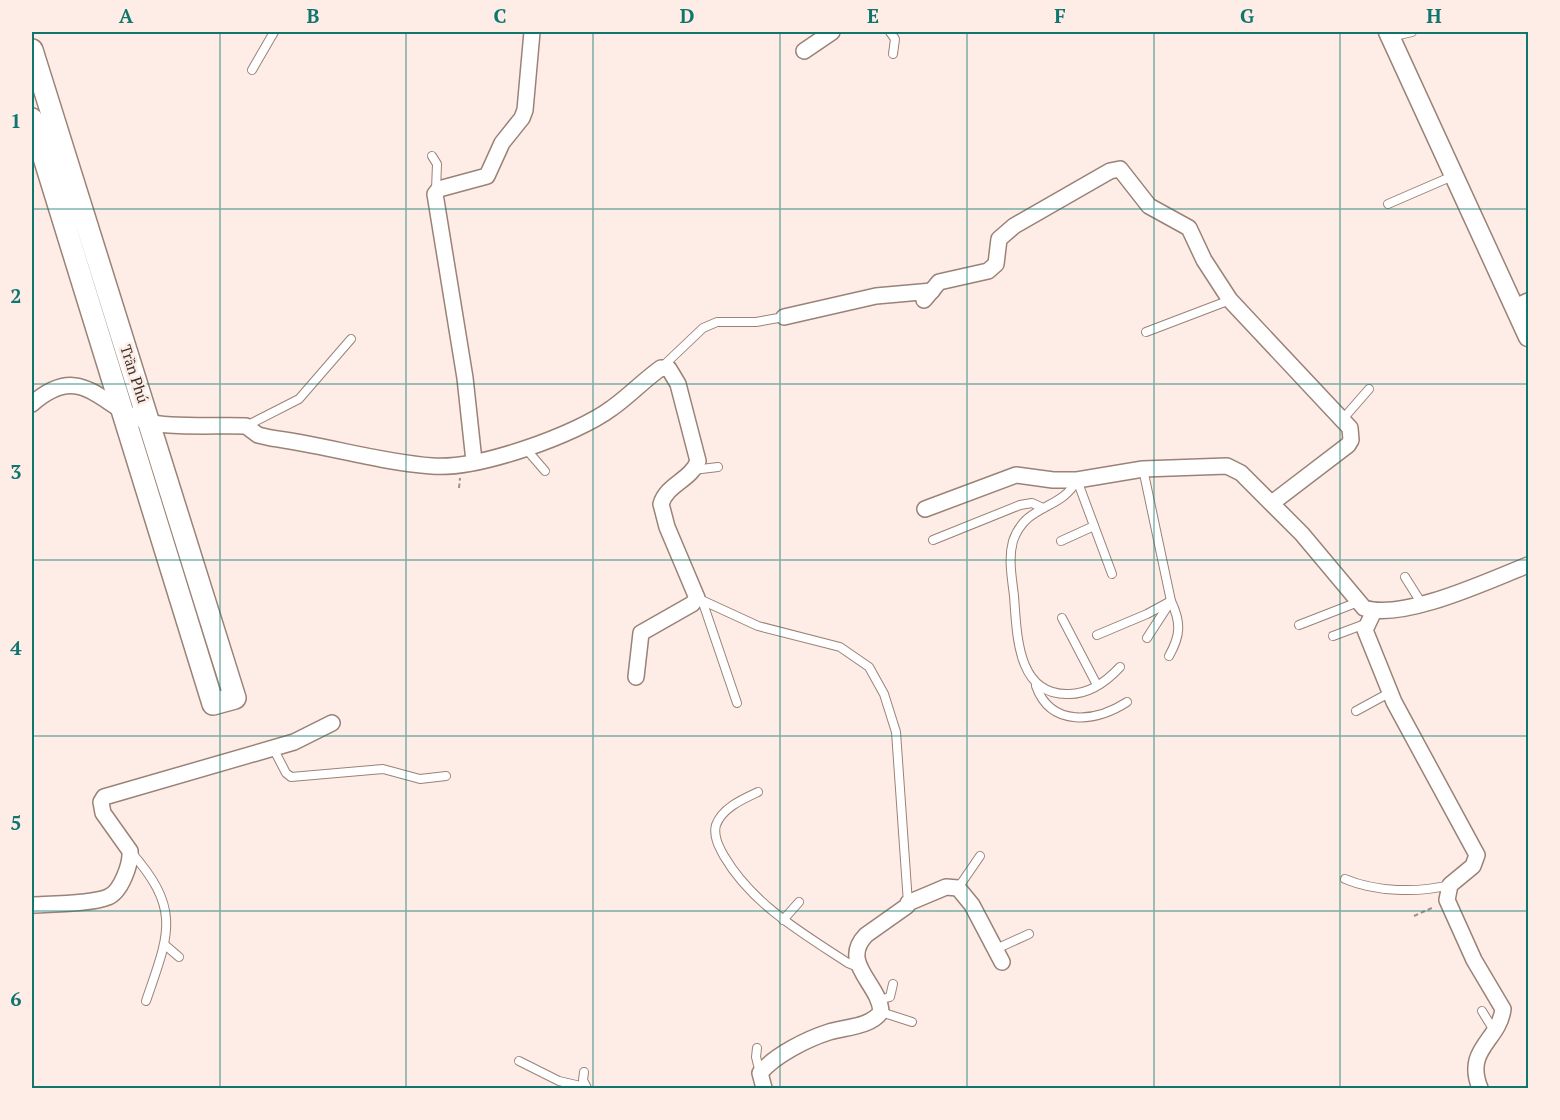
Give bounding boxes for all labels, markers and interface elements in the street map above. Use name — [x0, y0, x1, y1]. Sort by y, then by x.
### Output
text: A — [119, 2, 134, 29]
text: B — [307, 2, 320, 29]
text: C — [493, 2, 507, 29]
text: D — [680, 2, 694, 29]
text: E — [867, 2, 879, 29]
text: F — [1054, 2, 1066, 29]
text: G — [1240, 2, 1254, 29]
text: H — [1426, 2, 1442, 29]
text: 1 — [10, 107, 22, 134]
text: 2 — [10, 282, 22, 309]
street label: Trần Phú — [116, 342, 154, 406]
text: 3 — [10, 458, 22, 485]
text: 4 — [10, 634, 22, 661]
text: 5 — [10, 809, 22, 836]
text: 6 — [10, 985, 22, 1012]

